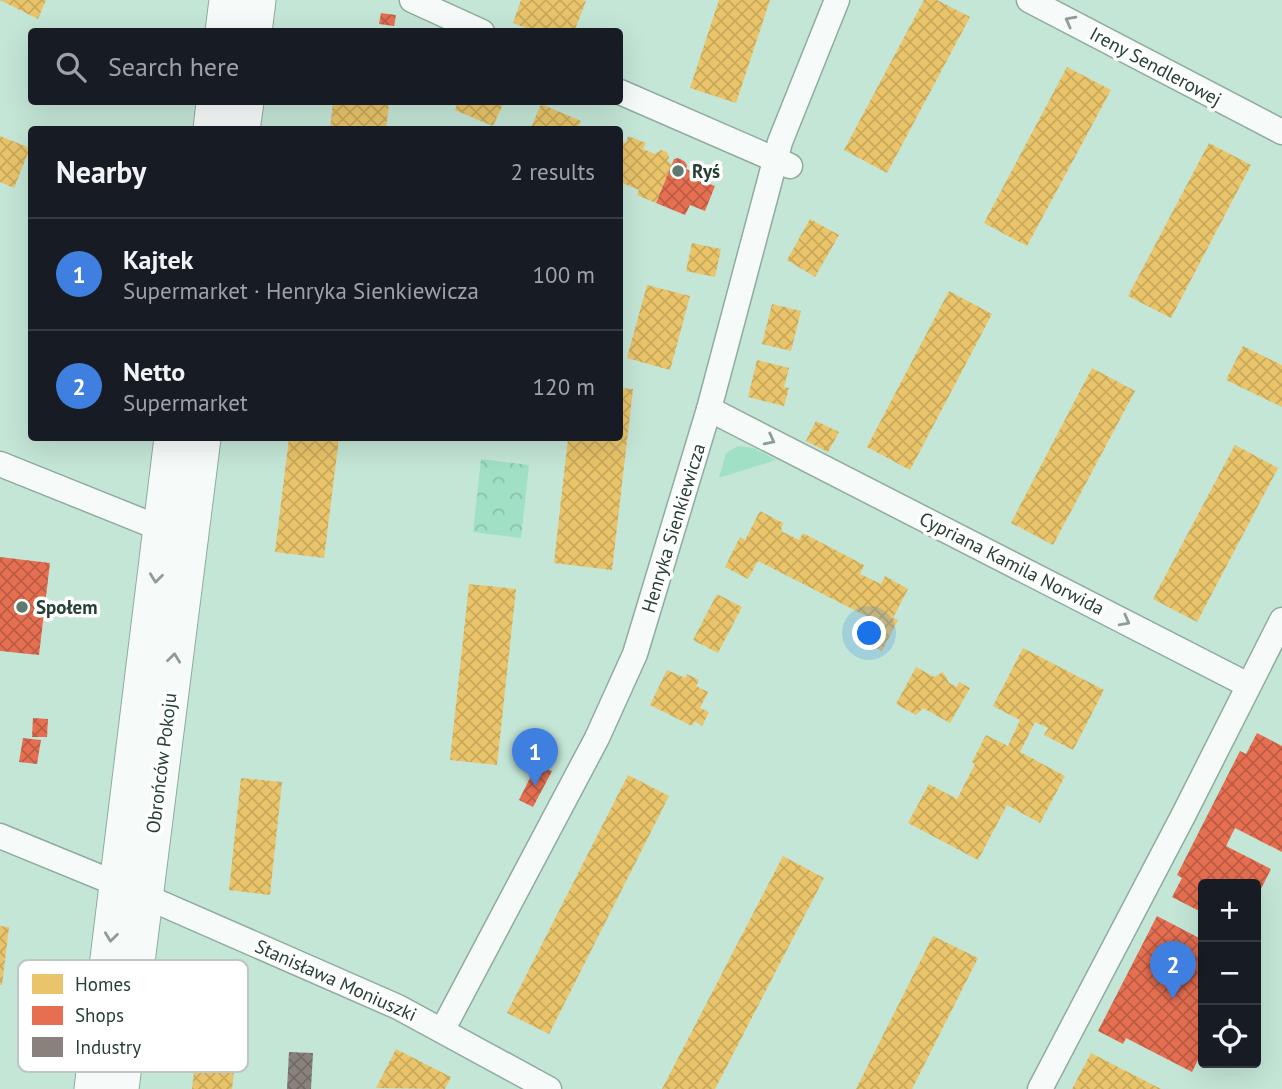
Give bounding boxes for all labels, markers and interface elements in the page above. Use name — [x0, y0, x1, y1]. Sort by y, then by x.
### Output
one-way arrow — [1064, 16, 1077, 29]
street label: Ireny Sendlerowej — [1086, 21, 1226, 111]
search box — [28, 28, 623, 105]
icon: search — [52, 48, 90, 86]
text: Search here — [108, 50, 239, 83]
text: Nearby — [56, 152, 146, 191]
text: 2 results — [511, 157, 595, 186]
place label: Ryś — [692, 159, 720, 183]
marker: Ryś — [670, 163, 686, 179]
text: Kajtek — [123, 243, 193, 276]
text: 1 — [72, 260, 86, 289]
text: 100 m — [533, 260, 595, 289]
text: Supermarket · Henryka Sienkiewicza — [123, 276, 479, 305]
text: Netto — [123, 355, 185, 388]
text: 2 — [72, 372, 86, 401]
text: 120 m — [533, 372, 595, 401]
text: Supermarket — [123, 388, 248, 417]
one-way arrow — [763, 432, 775, 446]
street label: Henryka Sienkiewicza — [636, 440, 710, 616]
street label: Cypriana Kamila Norwida — [916, 506, 1108, 620]
one-way arrow — [149, 572, 164, 584]
place label: Społem — [36, 595, 98, 619]
marker: Społem — [14, 599, 30, 615]
one-way arrow — [1118, 613, 1131, 627]
your location — [852, 616, 886, 650]
one-way arrow — [167, 652, 182, 664]
street label: Obrońców Pokoju — [140, 691, 182, 835]
pin: 1 — [512, 728, 558, 786]
map controls — [1198, 879, 1261, 1068]
button: + — [1198, 879, 1261, 942]
one-way arrow — [103, 931, 118, 943]
street label: Stanisława Moniuszki — [251, 934, 421, 1026]
pin: 2 — [1150, 941, 1196, 999]
button: − — [1198, 942, 1261, 1005]
legend — [18, 960, 248, 1072]
text: Homes — [75, 972, 131, 996]
text: Shops — [75, 1003, 124, 1027]
button: locate — [1198, 1005, 1261, 1068]
text: Industry — [75, 1035, 141, 1059]

